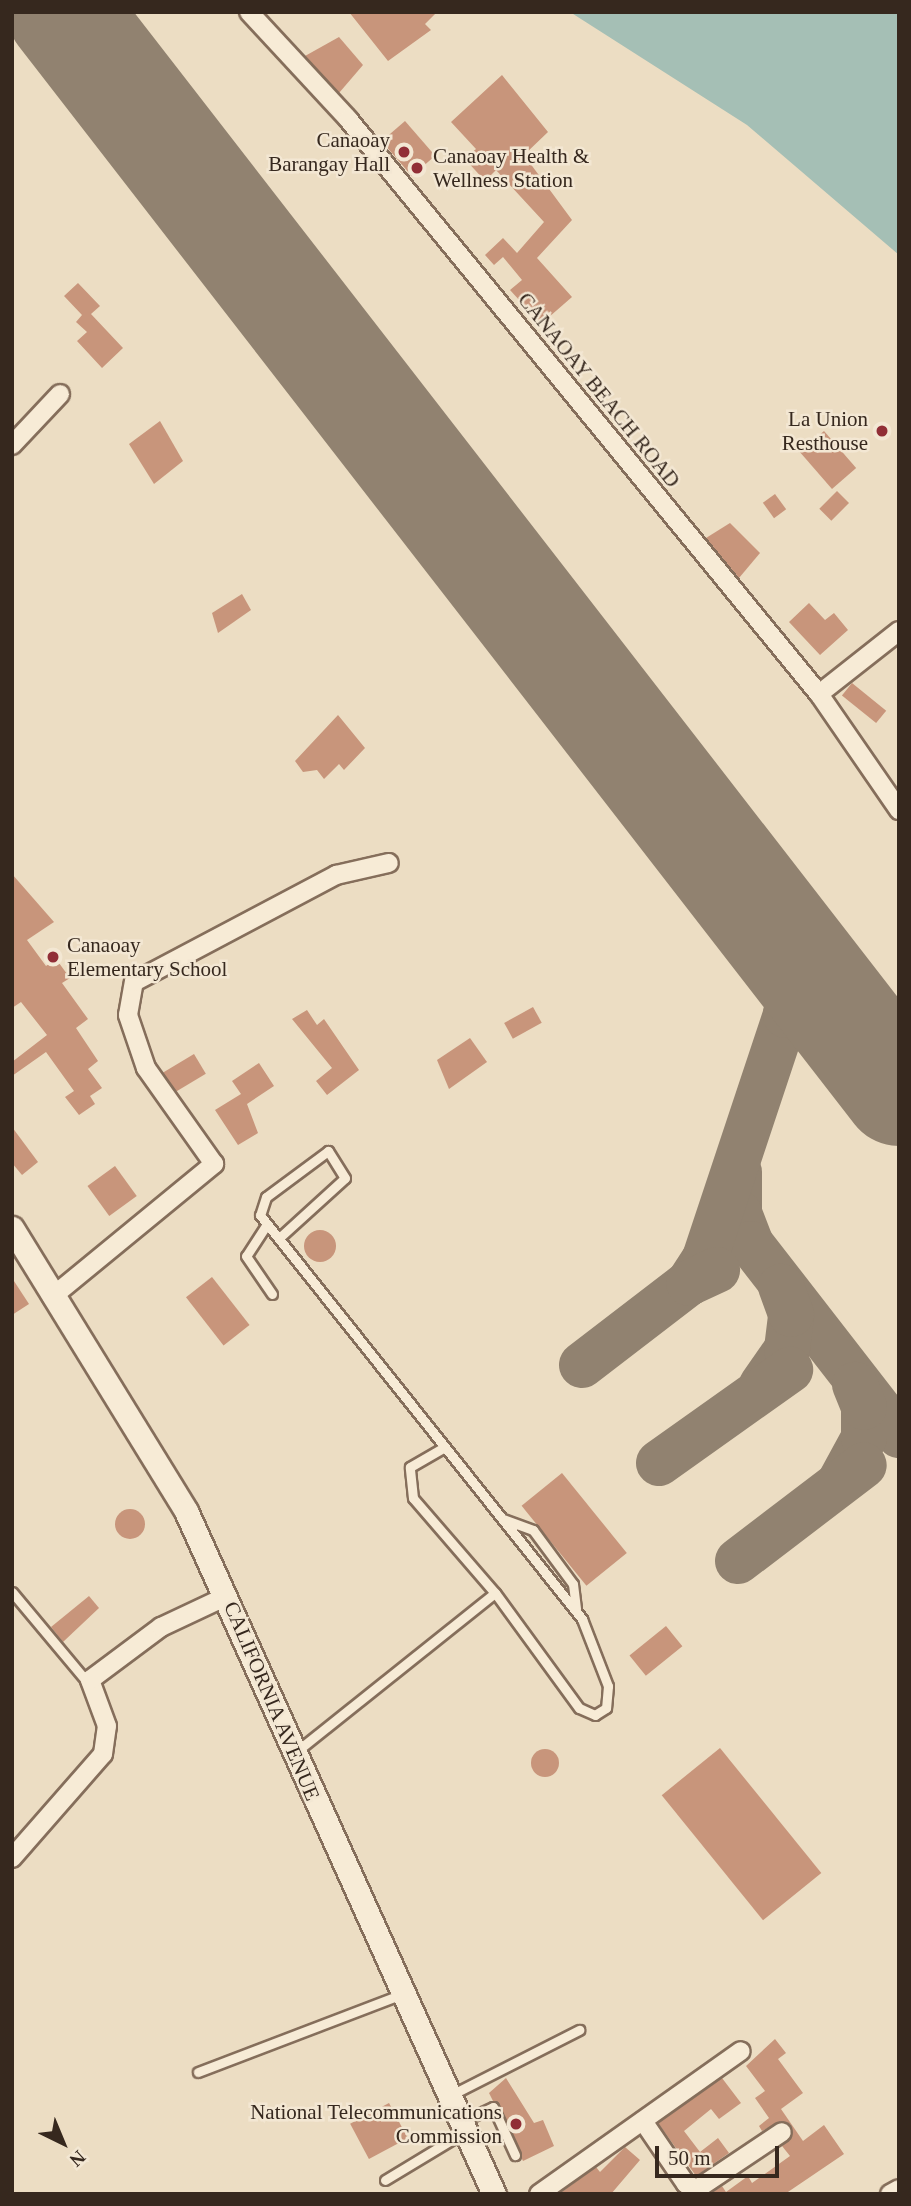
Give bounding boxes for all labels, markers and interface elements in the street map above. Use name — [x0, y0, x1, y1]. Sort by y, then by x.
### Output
place label: Canaoay Barangay Hall — [268, 127, 390, 177]
place label: Canaoay Health & Wellness Station — [433, 143, 589, 193]
marker: Canaoay Barangay Hall — [396, 144, 412, 160]
marker: Canaoay Health & Wellness Station — [407, 158, 427, 178]
street label: CANAOAY BEACH ROAD — [512, 287, 686, 493]
place label: La Union Resthouse — [782, 406, 868, 456]
marker: La Union Resthouse — [874, 423, 890, 439]
place label: Canaoay Elementary School — [67, 932, 227, 982]
marker: Canaoay Elementary School — [45, 949, 61, 965]
street label: CALIFORNIA AVENUE — [218, 1597, 326, 1805]
place label: National Telecommunications Commission — [250, 2099, 502, 2149]
north arrow — [28, 2108, 98, 2178]
marker: National Telecommunications Commission — [508, 2116, 524, 2132]
scale bar — [659, 2132, 783, 2176]
text: N — [65, 2146, 90, 2171]
text: 50 m — [668, 2146, 711, 2170]

